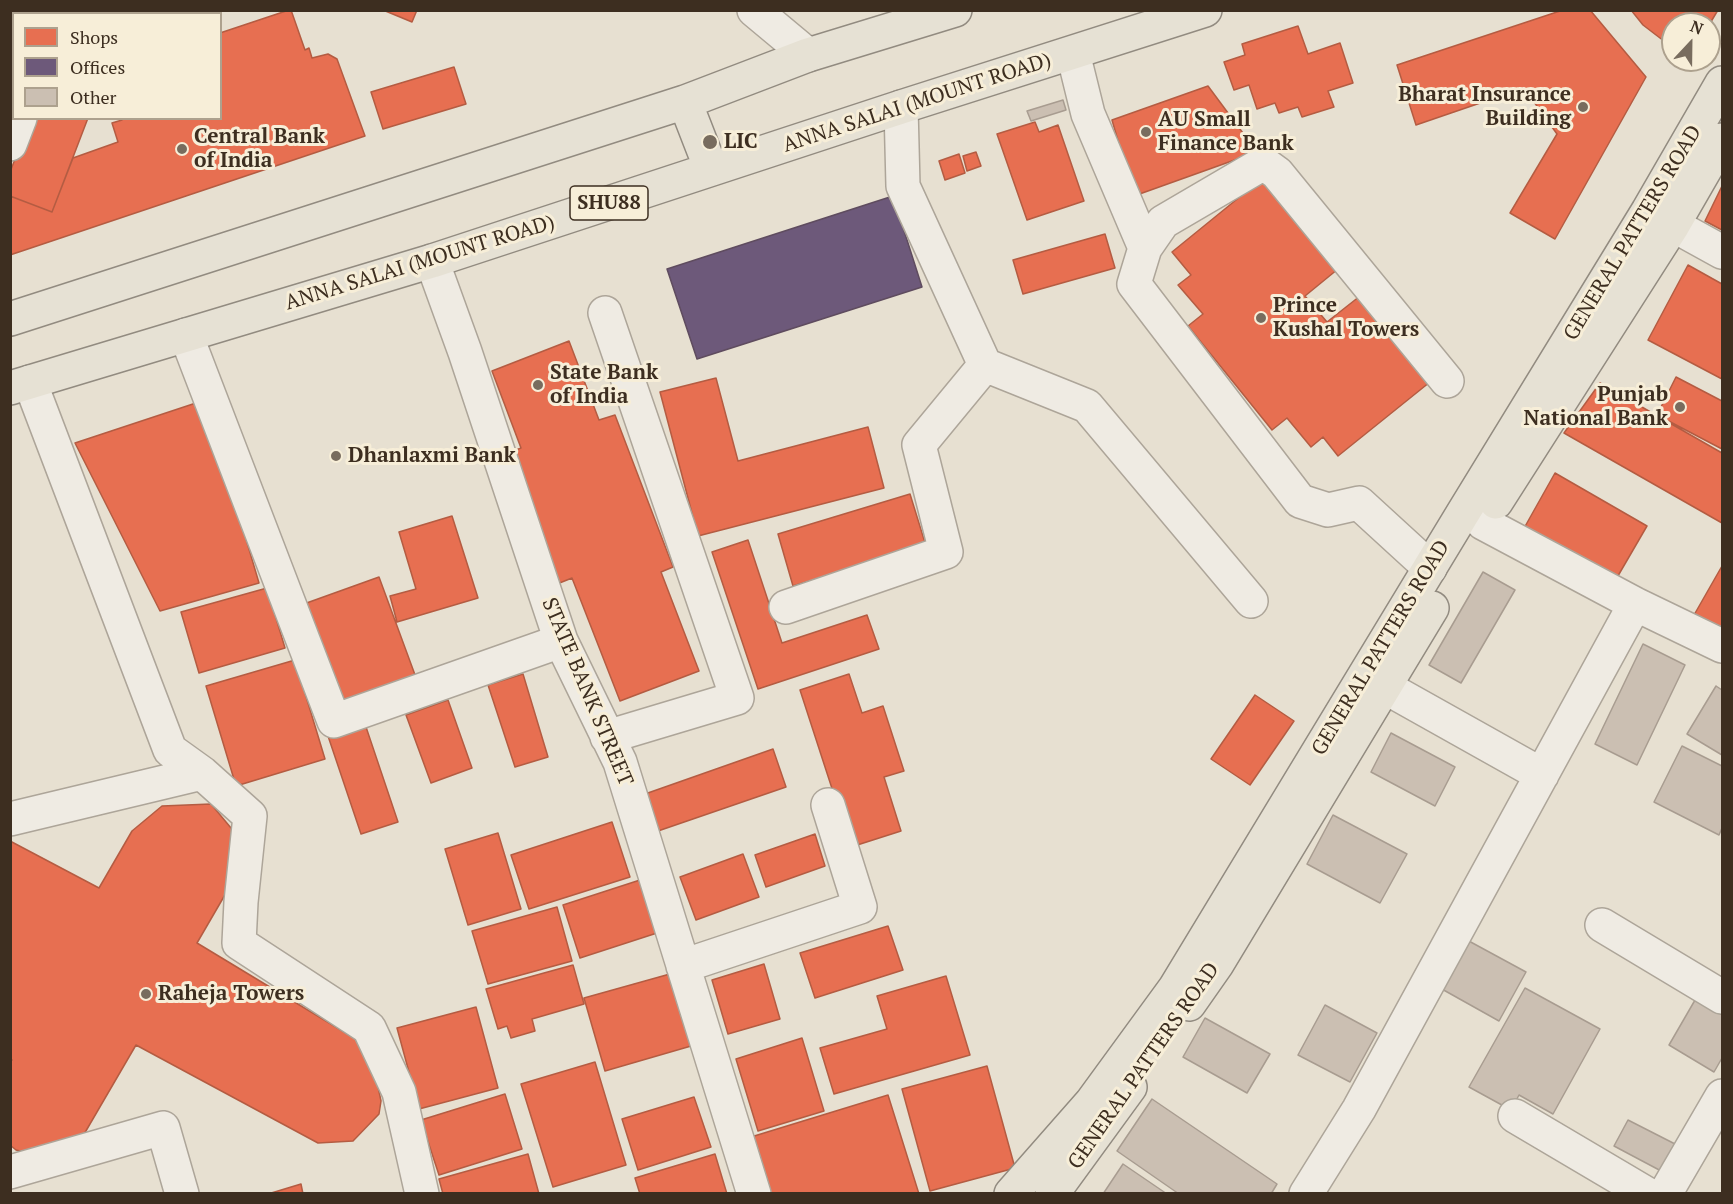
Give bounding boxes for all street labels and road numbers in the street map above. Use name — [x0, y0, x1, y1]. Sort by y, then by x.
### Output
street label: ANNA SALAI (MOUNT ROAD) — [780, 48, 1054, 158]
street label: GENERAL PATTERS ROAD — [1559, 121, 1707, 345]
road number: SHU88 — [570, 186, 648, 220]
street label: ANNA SALAI (MOUNT ROAD) — [282, 210, 558, 316]
street label: GENERAL PATTERS ROAD — [1307, 536, 1455, 760]
street label: STATE BANK STREET — [536, 594, 638, 790]
street label: GENERAL PATTERS ROAD — [1063, 958, 1225, 1174]

